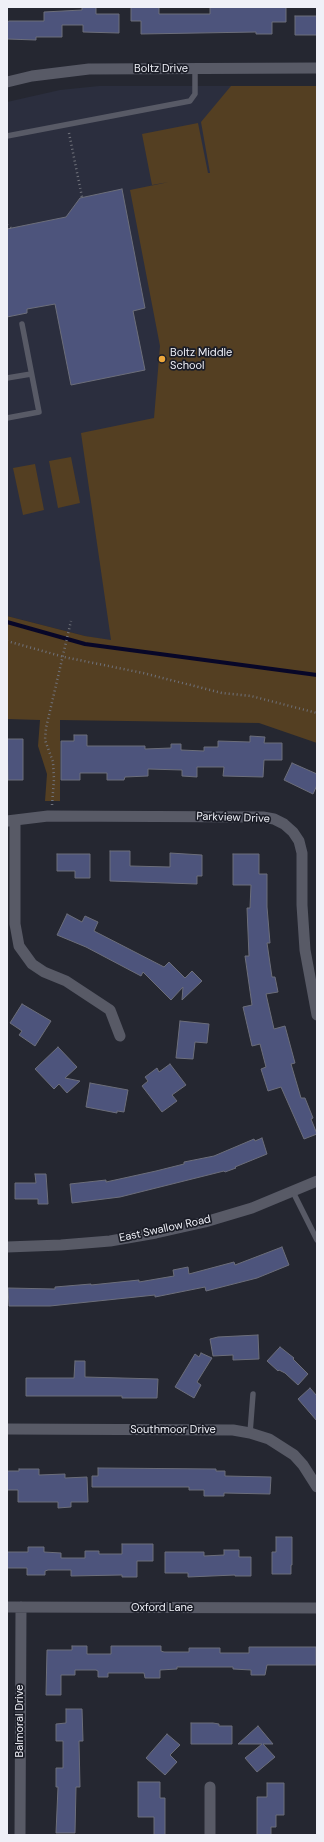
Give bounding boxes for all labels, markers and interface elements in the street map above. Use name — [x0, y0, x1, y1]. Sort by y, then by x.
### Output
street label: Boltz Drive — [134, 62, 188, 76]
place label: Boltz Middle School — [170, 346, 232, 372]
marker: Boltz Middle School — [157, 354, 167, 364]
street label: Parkview Drive — [196, 810, 270, 826]
street label: East Swallow Road — [118, 1213, 212, 1245]
street label: Southmoor Drive — [130, 1423, 216, 1437]
street label: Oxford Lane — [131, 1601, 193, 1615]
street label: Balmoral Drive — [13, 1685, 27, 1757]

